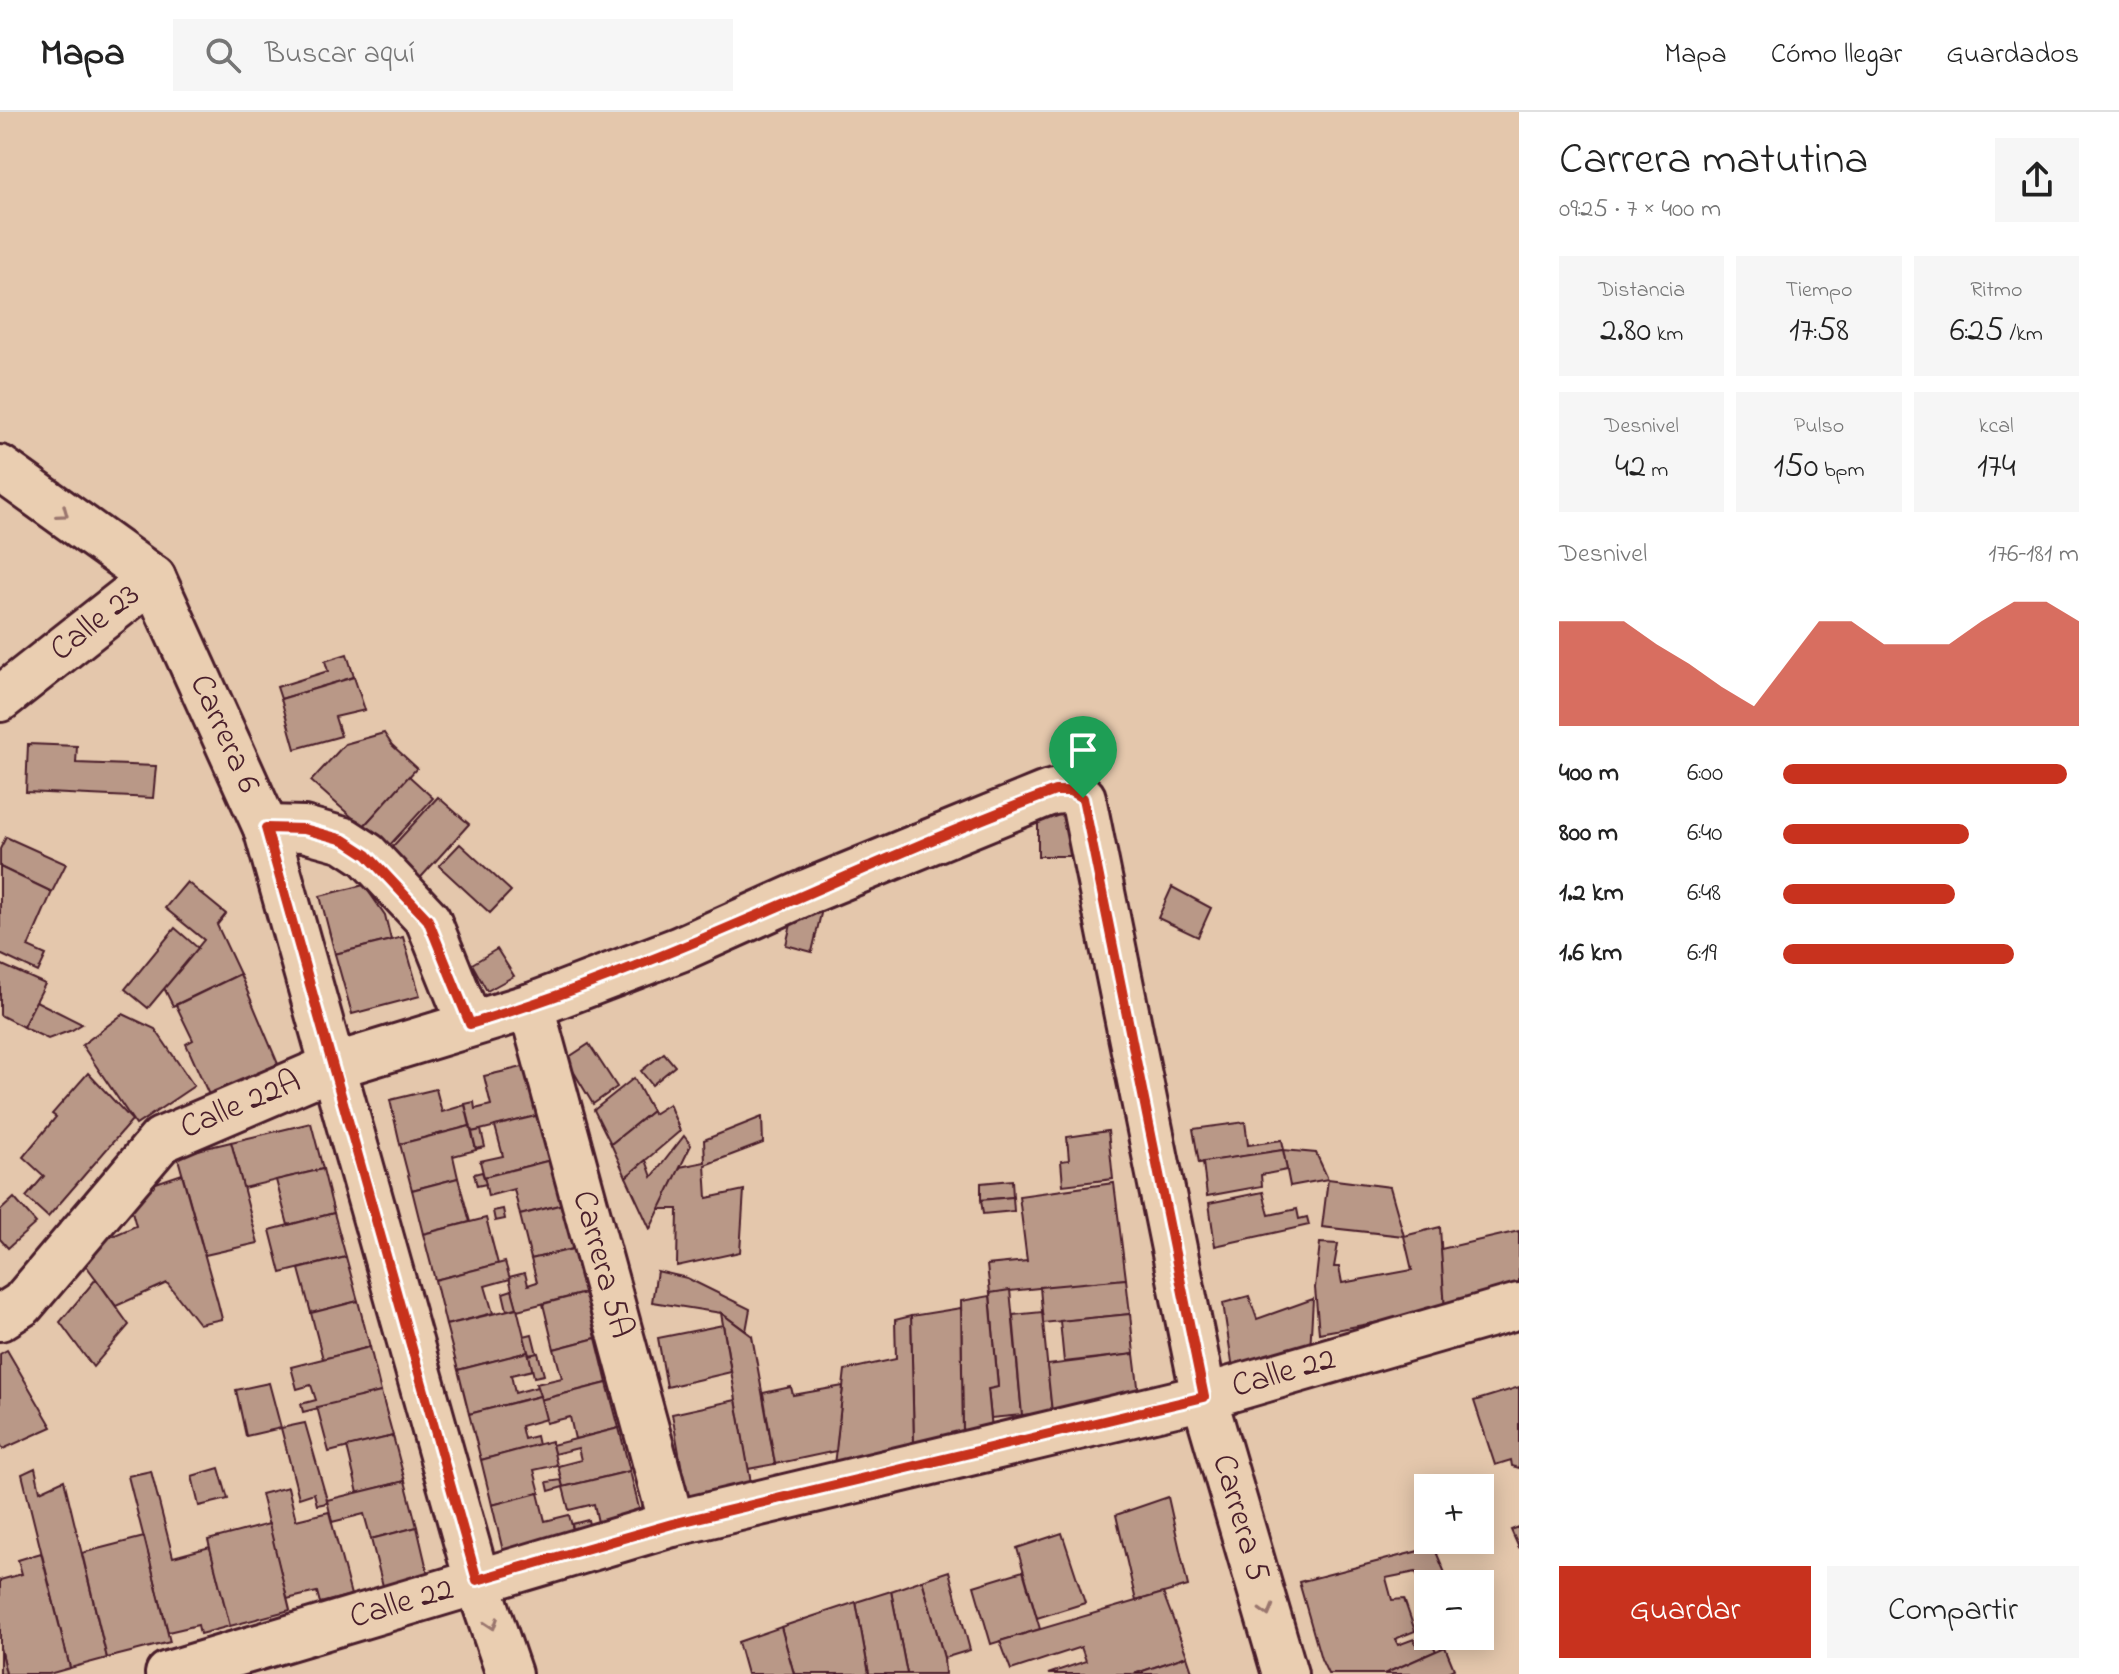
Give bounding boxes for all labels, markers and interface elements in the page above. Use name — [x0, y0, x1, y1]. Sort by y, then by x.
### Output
search box — [173, 19, 733, 91]
text: Mapa — [40, 27, 125, 83]
icon: search — [201, 33, 245, 77]
text: Buscar aquí — [265, 33, 415, 77]
text: Mapa — [1664, 35, 1727, 76]
text: Cómo llegar — [1771, 35, 1902, 76]
text: Guardados — [1946, 35, 2079, 76]
text: Carrera matutina — [1559, 129, 1868, 193]
button: share — [1995, 138, 2079, 222]
text: 09:25 · 7 × 400 m — [1559, 191, 1721, 229]
text: Distancia — [1598, 275, 1685, 307]
text: Tiempo — [1786, 275, 1852, 307]
text: Ritmo — [1970, 275, 2022, 307]
text: 2.80 — [1600, 307, 1651, 357]
text: 17:58 — [1789, 307, 1849, 357]
text: 6:25 — [1950, 307, 2004, 357]
text: km — [1651, 319, 1683, 351]
text: /km — [2004, 319, 2043, 351]
text: Desnivel — [1604, 411, 1679, 443]
text: Pulso — [1794, 411, 1844, 443]
text: kcal — [1979, 411, 2014, 443]
text: 42 — [1615, 443, 1646, 493]
text: 150 — [1773, 443, 1818, 493]
text: 174 — [1977, 443, 2016, 493]
text: m — [1646, 455, 1668, 487]
text: bpm — [1818, 455, 1865, 487]
one-way arrow — [55, 504, 69, 518]
text: Desnivel — [1559, 536, 1647, 574]
text: 176–181 m — [1988, 536, 2079, 574]
street label: Calle 23 — [40, 572, 152, 675]
street label: Carrera 6 — [175, 667, 272, 802]
pin — [1049, 716, 1117, 798]
icon: arrive — [1061, 728, 1105, 772]
text: 400 m — [1559, 755, 1619, 793]
text: 6:00 — [1687, 755, 1723, 793]
text: 800 m — [1559, 815, 1618, 853]
text: 6:40 — [1687, 815, 1723, 853]
text: 1.2 km — [1559, 875, 1624, 913]
text: 6:48 — [1687, 875, 1721, 913]
text: 1.6 km — [1559, 935, 1622, 973]
text: 6:19 — [1687, 935, 1717, 973]
street label: Calle 22A — [173, 1058, 309, 1154]
street label: Carrera 5A — [557, 1185, 645, 1344]
street label: Calle 22 — [1226, 1335, 1342, 1413]
street label: Carrera 5 — [1197, 1449, 1282, 1588]
map controls — [1414, 1474, 1494, 1650]
button: + — [1414, 1474, 1494, 1554]
street label: Calle 22 — [344, 1565, 460, 1643]
button: Guardar — [1559, 1566, 1811, 1658]
button: Compartir — [1827, 1566, 2079, 1658]
button: − — [1414, 1570, 1494, 1650]
one-way arrow — [1258, 1604, 1274, 1618]
one-way arrow — [482, 1616, 498, 1630]

